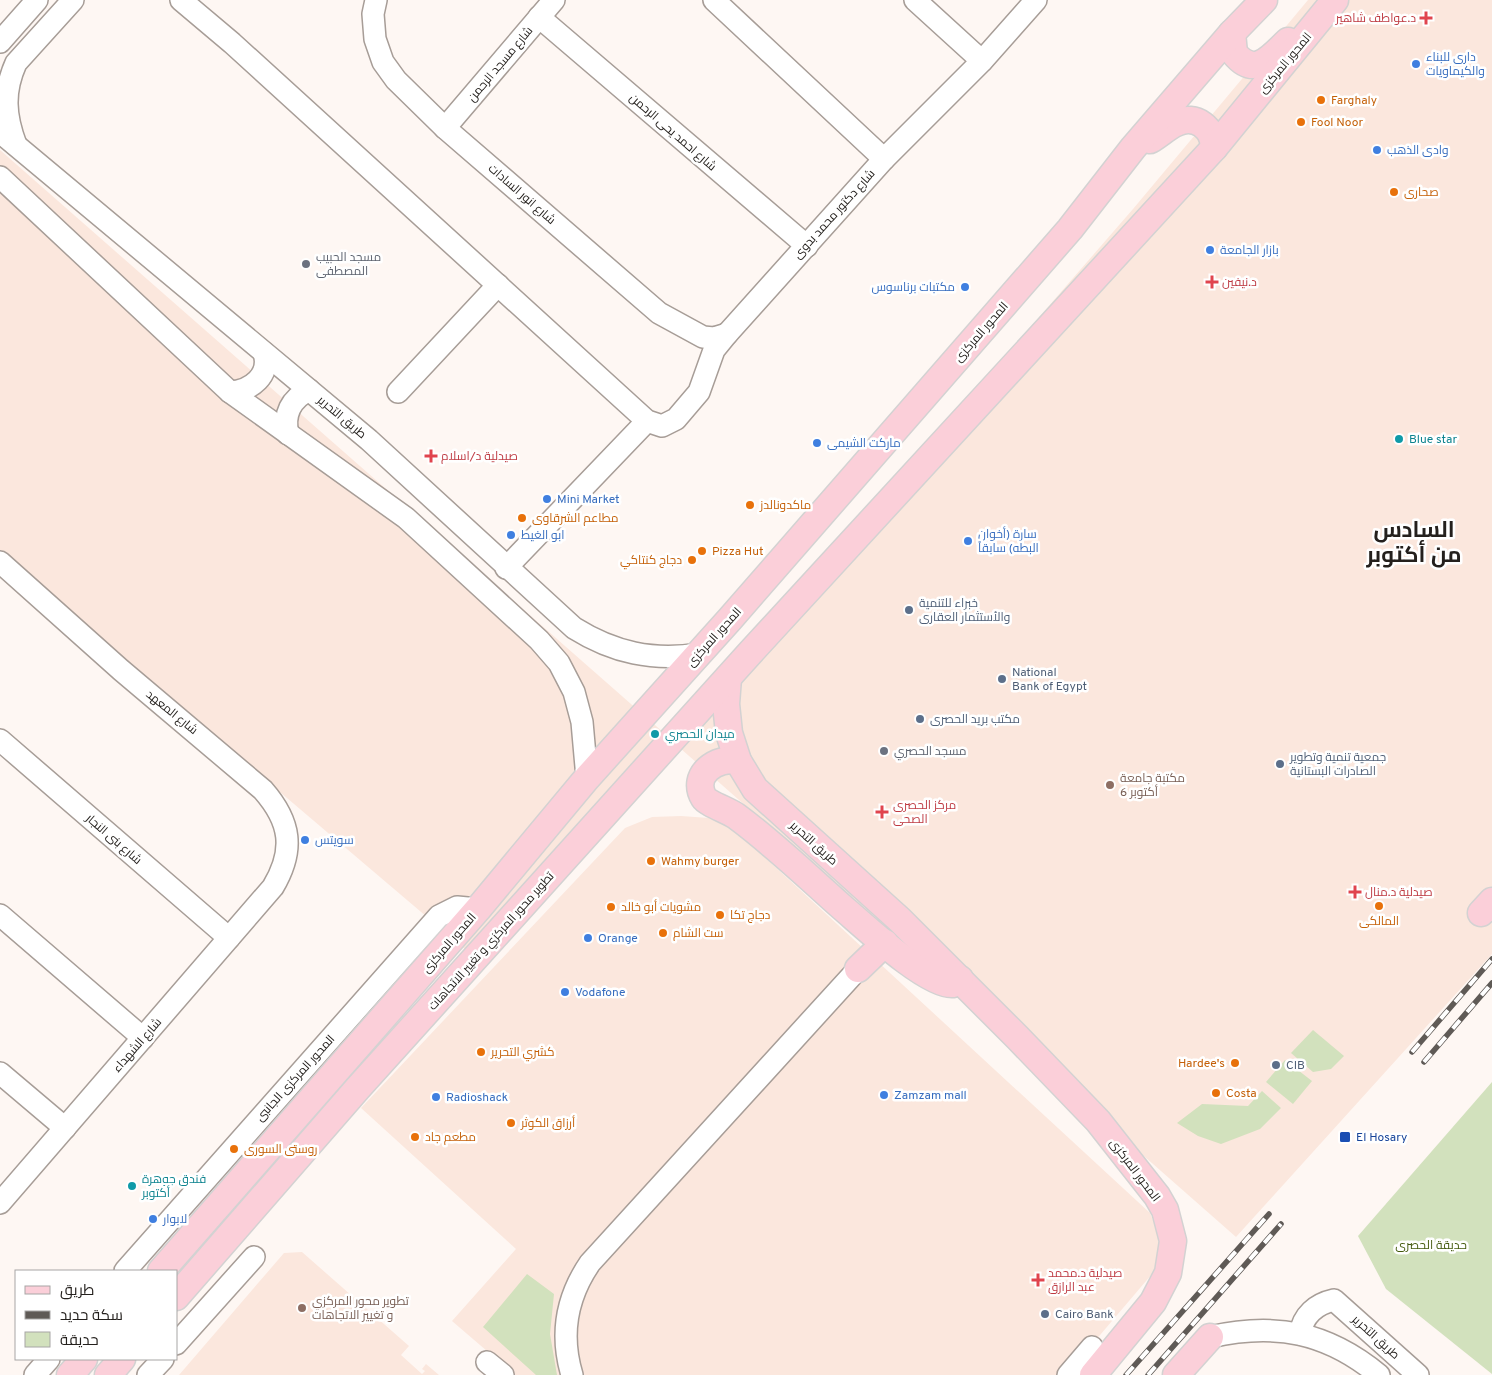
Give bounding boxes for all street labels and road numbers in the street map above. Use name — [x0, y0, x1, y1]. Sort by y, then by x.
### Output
street label: شارع مسجد الرحمن — [464, 24, 537, 106]
street label: المحور المركزى — [1256, 30, 1316, 97]
street label: شارع احمد يحى الرحمن — [625, 90, 719, 175]
street label: شارع انور السادات — [484, 161, 558, 228]
street label: شارع دكتور محمد بدوى — [790, 167, 879, 263]
street label: المحور المركزى — [951, 299, 1012, 366]
street label: طريق التحرير — [313, 392, 369, 443]
street label: المحور المركزى — [684, 605, 746, 671]
street label: شارع المعهد — [142, 687, 201, 739]
street label: شارع بنى النجار — [81, 810, 145, 869]
street label: طريق التحرير — [785, 817, 841, 869]
street label: تطوير محور المركزي و تغيير الاتجاهات — [425, 869, 559, 1015]
street label: المحور المركزى — [419, 910, 480, 977]
street label: شارع الشهداء — [110, 1015, 166, 1076]
street label: المحور المركزى الجانبى — [252, 1032, 339, 1125]
street label: المحور المركزى — [1105, 1136, 1163, 1205]
street label: طريق التحرير — [1347, 1311, 1403, 1363]

